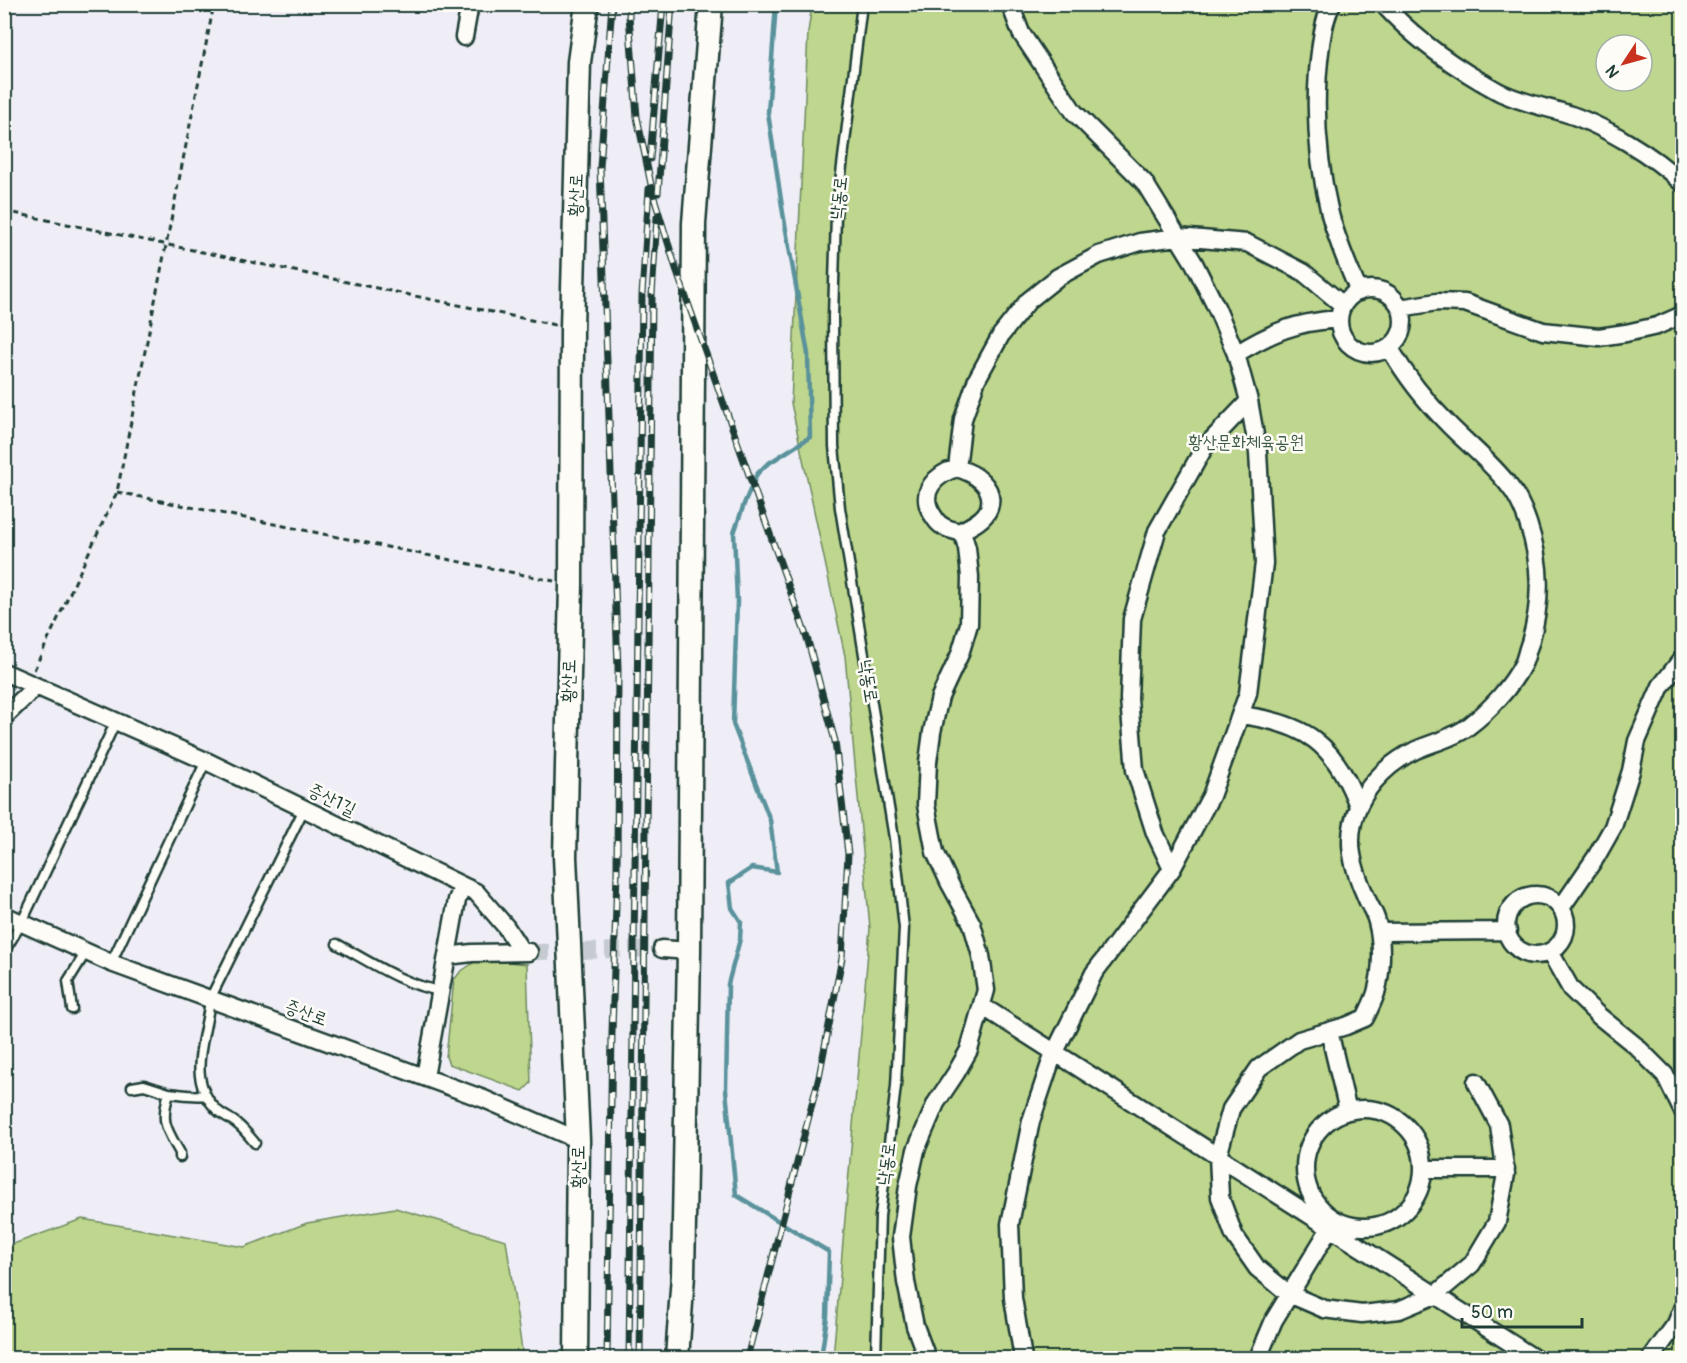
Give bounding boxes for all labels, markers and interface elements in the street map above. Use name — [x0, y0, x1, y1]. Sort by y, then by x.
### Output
north arrow — [1594, 33, 1654, 93]
text: N — [1601, 61, 1624, 81]
street label: 황산로 — [564, 173, 588, 217]
street label: 낙동로 — [825, 175, 853, 221]
park label: 황산문화체육공원 — [1188, 431, 1304, 454]
street label: 낙동로 — [853, 658, 883, 704]
street label: 황산로 — [557, 659, 581, 703]
street label: 증산1길 — [304, 779, 360, 822]
street label: 증산로 — [282, 995, 330, 1031]
street label: 낙동로 — [873, 1141, 901, 1187]
street label: 황산로 — [567, 1145, 590, 1189]
scale bar — [1462, 1291, 1582, 1329]
text: 50 m — [1471, 1301, 1513, 1324]

